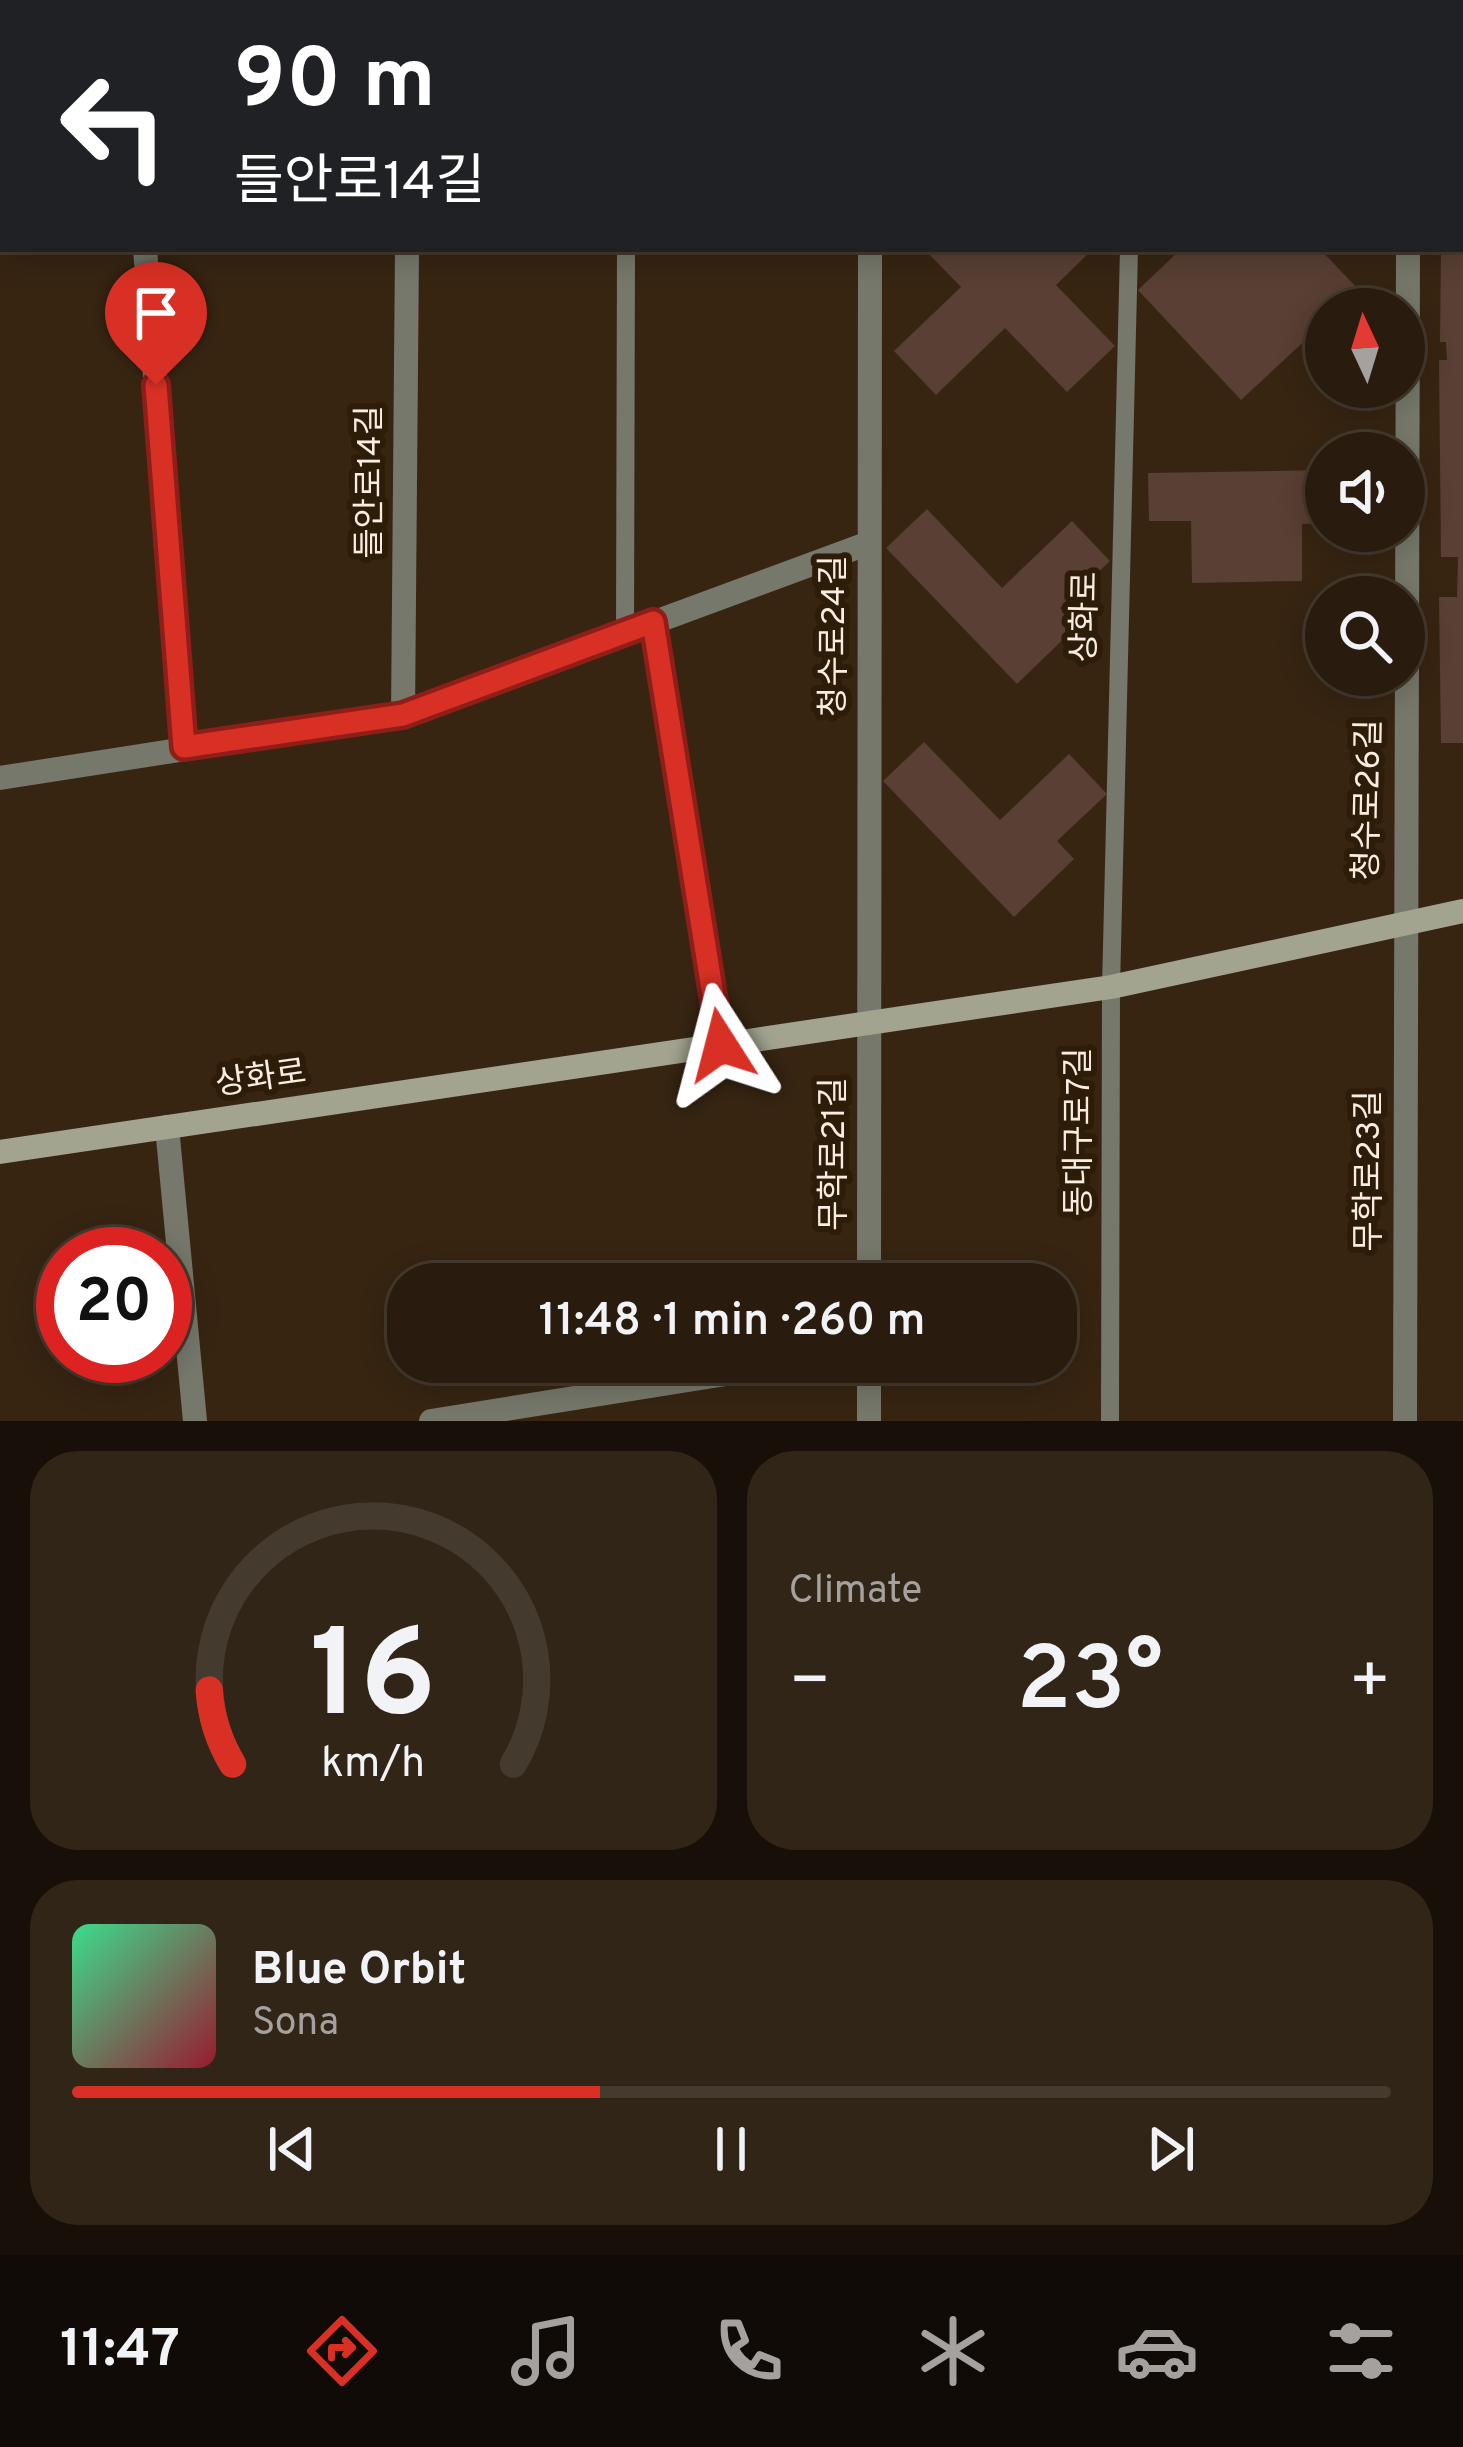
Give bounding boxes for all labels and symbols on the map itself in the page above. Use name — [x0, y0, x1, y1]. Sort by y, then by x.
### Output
pin — [105, 262, 207, 385]
north arrow — [1305, 288, 1425, 408]
street label: 들안로14길 — [351, 405, 393, 559]
street label: 청수로24길 — [815, 555, 857, 717]
street label: 상화로 — [1065, 571, 1109, 663]
street label: 청수로26길 — [1348, 719, 1392, 881]
position arrow — [658, 982, 784, 1108]
street label: 동대구로7길 — [1060, 1047, 1102, 1217]
street label: 상화로 — [213, 1053, 309, 1107]
street label: 무학로21길 — [815, 1077, 857, 1231]
street label: 무학로23길 — [1350, 1090, 1392, 1252]
speed limit sign: 20 — [36, 1227, 192, 1383]

